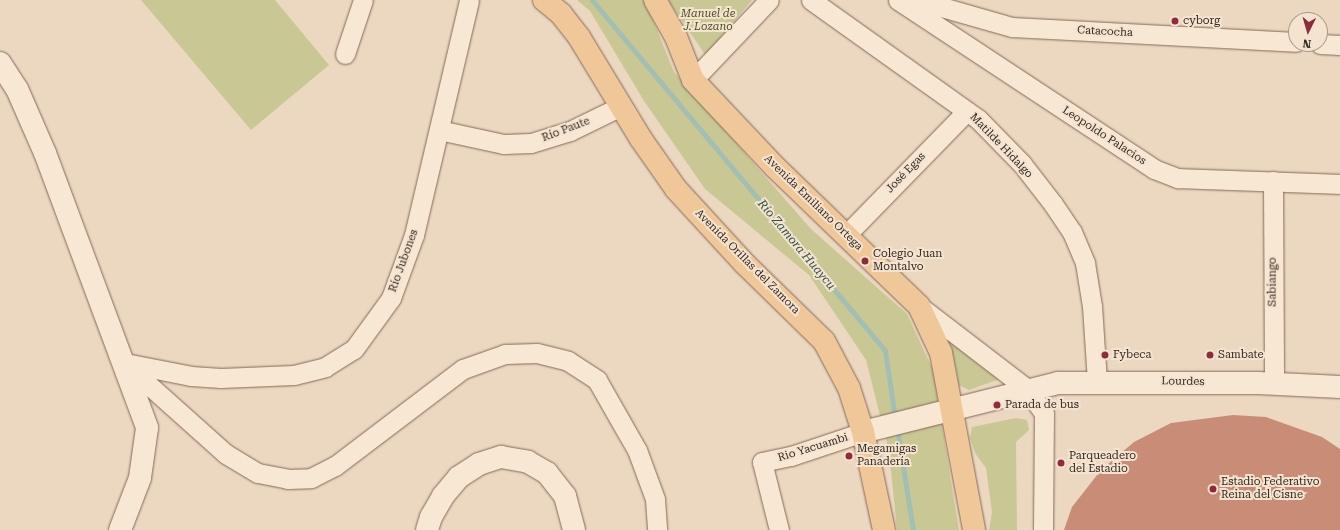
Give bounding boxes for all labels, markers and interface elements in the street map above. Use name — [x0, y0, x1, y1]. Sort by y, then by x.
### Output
park label: Manuel de J. Lozano — [681, 8, 735, 34]
north arrow — [1288, 12, 1328, 52]
place label: cyborg — [1183, 14, 1220, 28]
marker: cyborg — [1170, 16, 1180, 26]
street label: Catacocha — [1077, 24, 1133, 40]
text: N — [1302, 37, 1312, 50]
street label: Leopoldo Palacios — [1060, 104, 1148, 168]
street label: Matilde Hidalgo — [967, 111, 1035, 181]
street label: Río Paute — [540, 115, 592, 145]
street label: José Egas — [883, 150, 929, 196]
street label: Avenida Emiliano Ortega — [761, 153, 865, 253]
water label: Río Zamora Huaycu — [754, 197, 838, 293]
street label: Avenida Orillas del Zamora — [692, 207, 802, 317]
street label: Río Jubones — [387, 228, 421, 294]
place label: Colegio Juan Montalvo — [873, 248, 942, 274]
marker: Colegio Juan Montalvo — [860, 256, 870, 266]
street label: Sabiango — [1266, 257, 1280, 307]
place label: Fybeca — [1113, 348, 1151, 362]
place label: Sambate — [1218, 348, 1264, 362]
marker: Fybeca — [1100, 350, 1110, 360]
marker: Sambate — [1205, 350, 1215, 360]
street label: Lourdes — [1161, 375, 1205, 389]
place label: Parada de bus — [1005, 398, 1079, 412]
marker: Parada de bus — [992, 400, 1002, 410]
street label: Rio Yacuambi — [776, 431, 850, 465]
place label: Megamigas Panadería — [857, 443, 916, 469]
place label: Parqueadero del Estadio — [1069, 450, 1136, 476]
marker: Megamigas Panadería — [844, 451, 854, 461]
marker: Parqueadero del Estadio — [1056, 458, 1066, 468]
place label: Estadio Federativo Reina del Cisne — [1221, 476, 1319, 502]
marker: Estadio Federativo Reina del Cisne — [1208, 484, 1218, 494]

